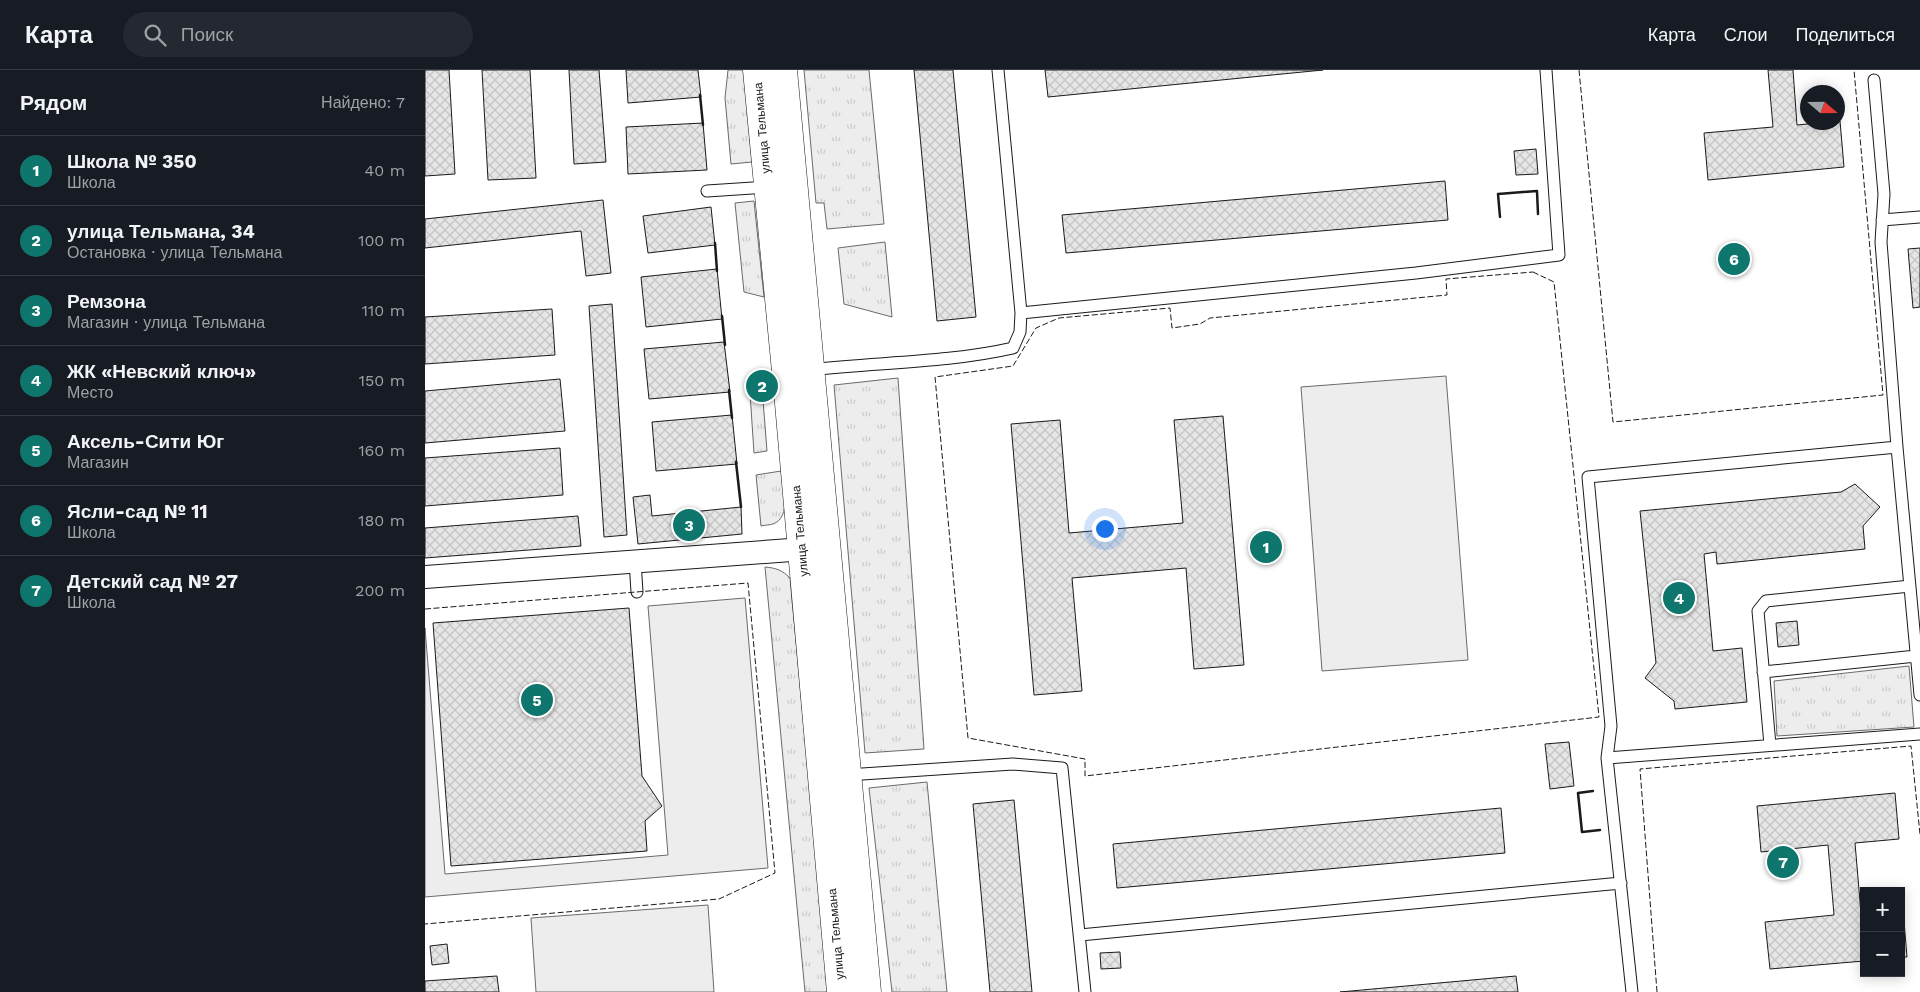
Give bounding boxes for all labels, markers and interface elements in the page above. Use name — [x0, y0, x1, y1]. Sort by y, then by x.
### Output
search box — [123, 12, 473, 57]
text: Карта — [25, 21, 93, 49]
icon: search — [141, 21, 169, 49]
text: Поиск — [181, 23, 233, 46]
text: Карта — [1648, 24, 1696, 45]
text: Слои — [1724, 24, 1768, 45]
text: Поделиться — [1796, 24, 1895, 45]
street label: улица Тельмана — [751, 81, 773, 174]
north arrow — [1800, 85, 1845, 130]
text: Рядом — [20, 90, 87, 115]
text: Найдено: 7 — [321, 93, 405, 112]
text: Школа № 350 — [67, 150, 197, 173]
text: 1 — [33, 161, 39, 180]
text: 40 m — [365, 161, 405, 180]
text: Школа — [67, 173, 116, 192]
text: улица Тельмана, 34 — [67, 220, 255, 243]
text: 2 — [31, 231, 41, 250]
text: 100 m — [358, 231, 405, 250]
pin: 6 — [1718, 240, 1750, 278]
text: Остановка · улица Тельмана — [67, 243, 283, 262]
text: Ремзона — [67, 290, 146, 313]
text: 3 — [31, 301, 41, 320]
text: 110 m — [362, 301, 405, 320]
text: Магазин · улица Тельмана — [67, 313, 265, 332]
text: ЖК «Невский ключ» — [67, 360, 256, 383]
pin: 2 — [746, 367, 778, 405]
text: 4 — [31, 371, 41, 390]
text: 150 m — [359, 371, 405, 390]
text: Место — [67, 383, 113, 402]
text: Аксель-Сити Юг — [67, 430, 224, 453]
text: 5 — [31, 441, 41, 460]
text: 160 m — [358, 441, 405, 460]
text: Магазин — [67, 453, 129, 472]
street label: улица Тельмана — [789, 484, 811, 577]
text: Ясли-сад № 11 — [67, 500, 208, 523]
pin: 3 — [673, 506, 705, 544]
text: 6 — [31, 511, 41, 530]
text: 180 m — [358, 511, 405, 530]
your location — [1092, 516, 1118, 542]
text: Школа — [67, 523, 116, 542]
pin: 1 — [1250, 528, 1282, 566]
text: Детский сад № 27 — [67, 570, 238, 593]
pin: 4 — [1663, 579, 1695, 617]
text: 7 — [31, 581, 41, 600]
text: 200 m — [355, 581, 405, 600]
text: Школа — [67, 593, 116, 612]
pin: 5 — [521, 681, 553, 719]
pin: 7 — [1767, 843, 1799, 881]
street label: улица Тельмана — [825, 887, 847, 980]
map controls — [1860, 887, 1905, 977]
button: + — [1860, 887, 1905, 932]
button: − — [1860, 932, 1905, 977]

